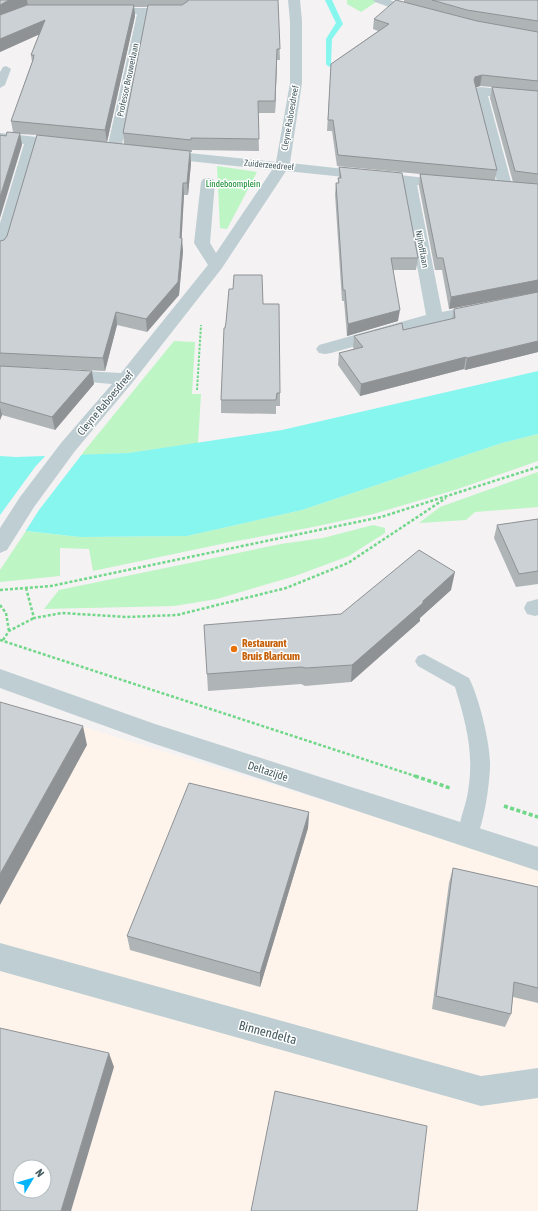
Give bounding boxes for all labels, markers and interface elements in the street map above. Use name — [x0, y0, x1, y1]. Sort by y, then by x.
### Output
street label: Professor Brouwerlaan — [115, 42, 141, 118]
street label: Cleyne Raboesdreef — [279, 84, 301, 151]
street label: Zuiderzeedreef — [244, 158, 295, 172]
park label: Lindeboomplein — [206, 179, 260, 189]
street label: Nijhofflaan — [413, 229, 431, 269]
street label: Cleyne Raboesdreef — [75, 368, 135, 438]
place label: Restaurant Bruis Blaricum — [242, 637, 300, 662]
marker: Restaurant Bruis Blaricum — [229, 644, 239, 654]
street label: Deltazijde — [246, 759, 290, 783]
street label: Binnendelta — [237, 1018, 298, 1047]
north arrow — [12, 1159, 52, 1199]
text: N — [33, 1167, 47, 1179]

